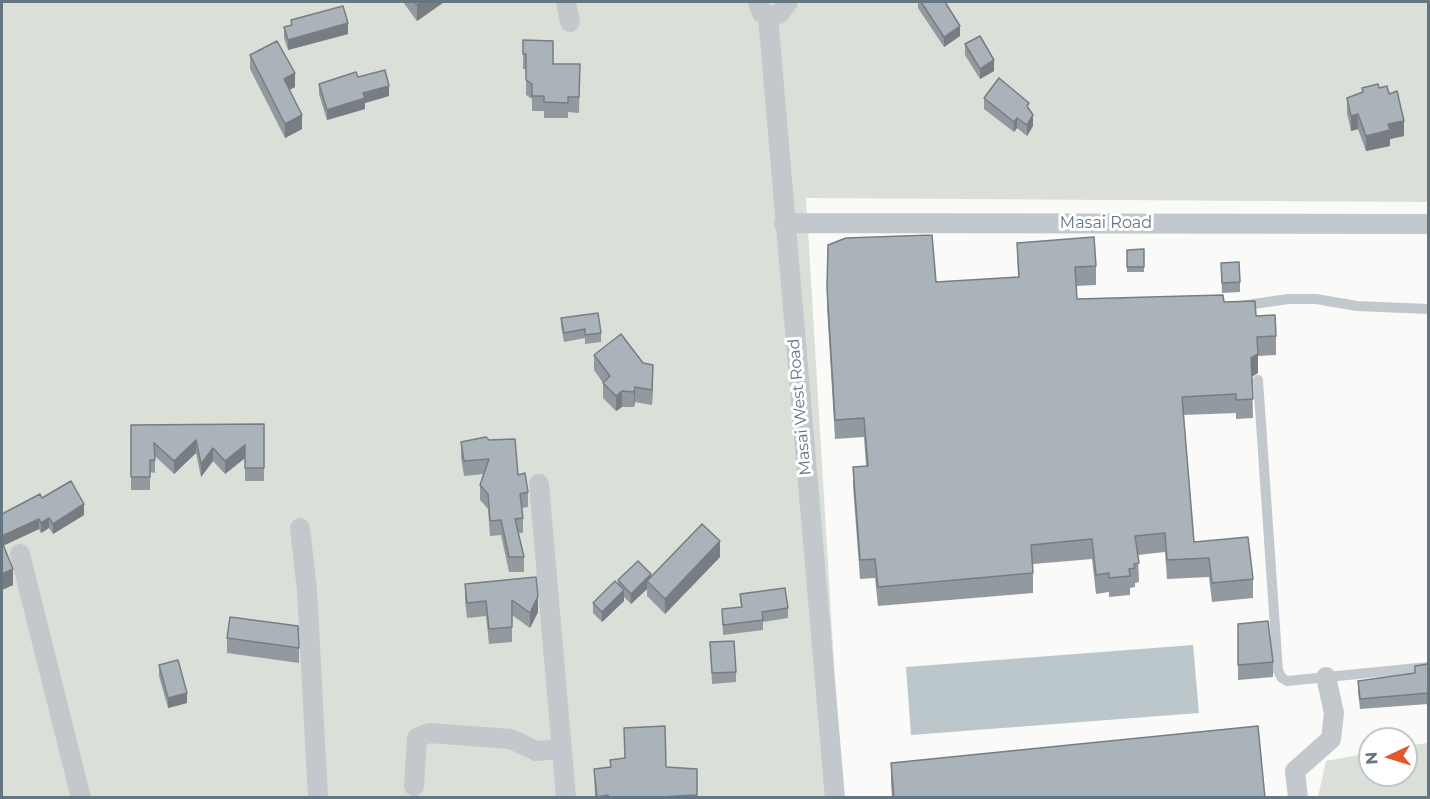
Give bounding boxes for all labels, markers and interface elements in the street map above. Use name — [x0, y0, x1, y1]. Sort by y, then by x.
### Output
street label: Masai Road — [1060, 213, 1152, 233]
street label: Masai West Road — [784, 338, 816, 476]
north arrow — [1358, 727, 1418, 787]
text: N — [1362, 751, 1381, 765]

